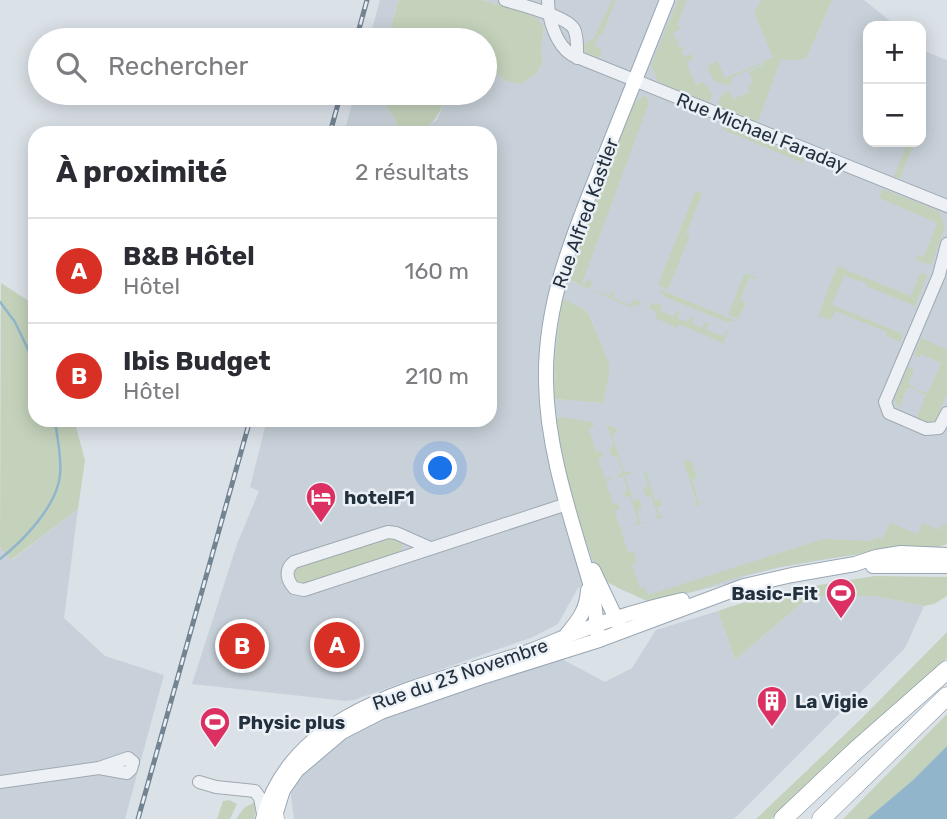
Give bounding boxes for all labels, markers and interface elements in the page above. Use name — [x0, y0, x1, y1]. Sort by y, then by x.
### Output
map controls — [863, 21, 926, 147]
button: + — [863, 21, 926, 84]
search box — [28, 28, 497, 105]
icon: search — [52, 48, 90, 86]
text: Rechercher — [108, 51, 248, 82]
button: − — [863, 84, 926, 147]
street label: Rue Michael Faraday — [673, 88, 850, 177]
street label: Rue Alfred Kastler — [548, 134, 624, 292]
text: À proximité — [56, 154, 227, 190]
text: 2 résultats — [355, 158, 469, 186]
text: B&B Hôtel — [123, 241, 255, 272]
text: A — [71, 257, 87, 285]
text: 160 m — [405, 257, 469, 285]
text: Hôtel — [123, 272, 180, 300]
text: Ibis Budget — [123, 346, 271, 377]
text: B — [71, 362, 87, 390]
text: 210 m — [405, 362, 469, 390]
text: Hôtel — [123, 377, 180, 405]
your location — [423, 451, 457, 485]
hotel icon: hotelF1 — [304, 480, 338, 524]
place label: hotelF1 — [344, 486, 415, 509]
sports icon: Basic-Fit — [824, 576, 858, 620]
place label: Basic-Fit — [731, 582, 818, 605]
pin: A — [314, 619, 360, 671]
pin: B — [219, 620, 265, 672]
street label: Rue du 23 Novembre — [369, 634, 551, 715]
building icon: La Vigie — [755, 684, 789, 728]
place label: La Vigie — [795, 690, 868, 713]
sports icon: Physic plus — [198, 705, 232, 749]
place label: Physic plus — [238, 711, 345, 734]

